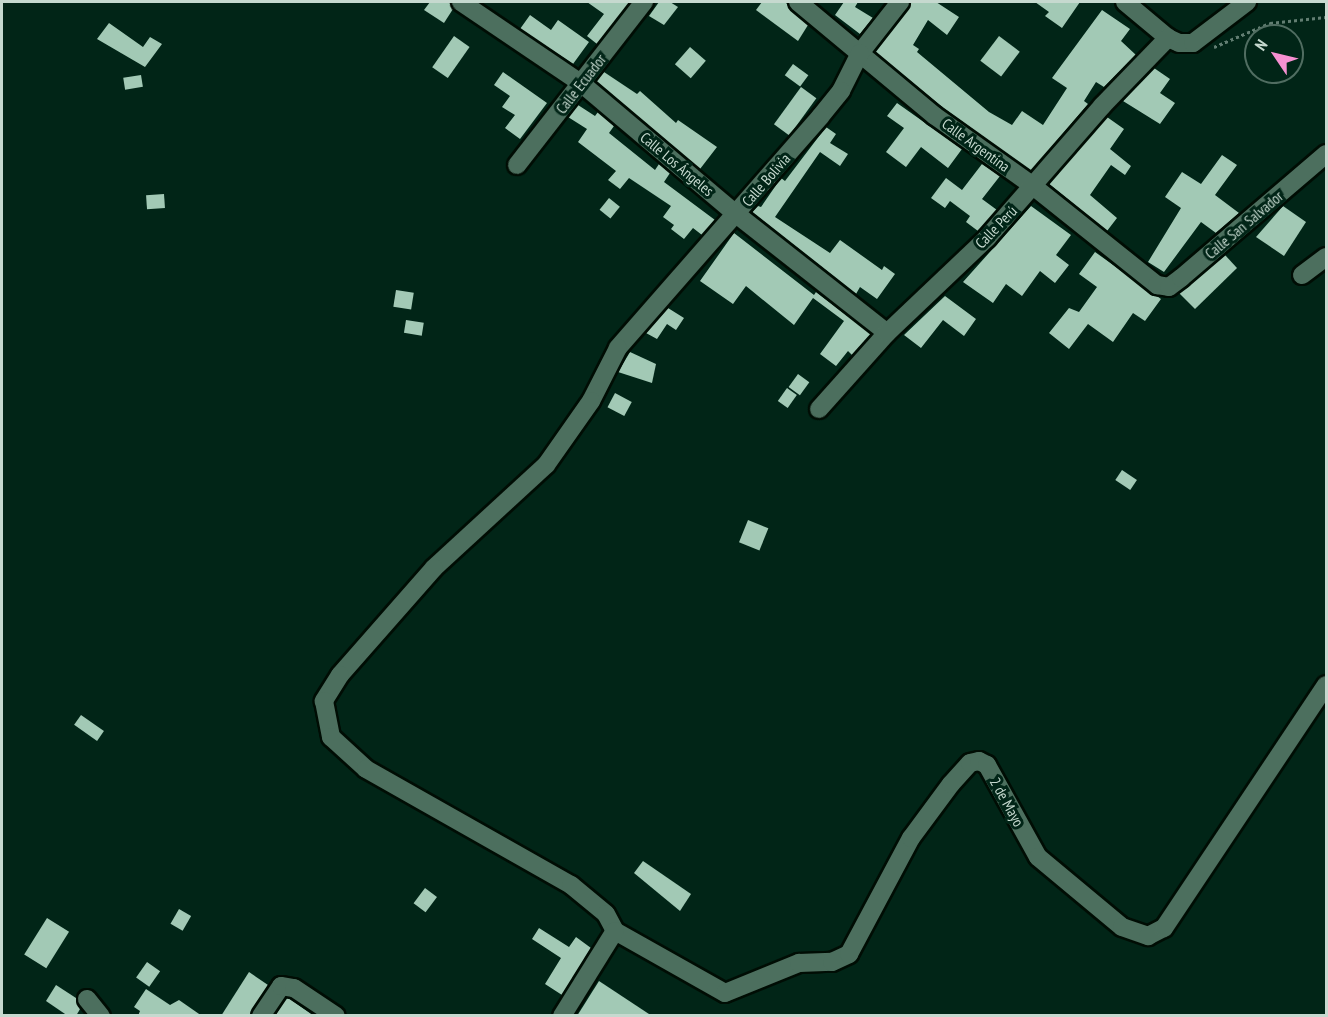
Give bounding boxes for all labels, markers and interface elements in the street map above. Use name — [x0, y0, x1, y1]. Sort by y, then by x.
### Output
north arrow — [1244, 24, 1304, 84]
text: N — [1250, 36, 1272, 54]
street label: Calle Ecuador — [552, 51, 610, 117]
street label: Calle Argentina — [939, 114, 1013, 176]
street label: Calle Los Ángeles — [637, 128, 717, 200]
street label: Calle Bolivia — [738, 150, 794, 210]
street label: Calle San Salvador — [1201, 187, 1287, 263]
street label: Calle Perú — [971, 202, 1021, 252]
street label: 2 de Mayo — [986, 774, 1028, 830]

